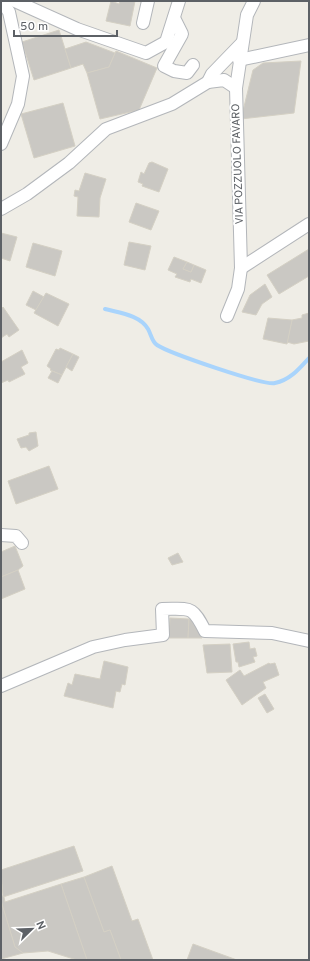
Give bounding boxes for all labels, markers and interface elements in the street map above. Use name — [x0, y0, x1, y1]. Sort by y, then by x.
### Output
scale bar — [14, 12, 117, 38]
text: 50 m — [20, 19, 48, 35]
street label: VIA POZZUOLO FAVARO — [229, 103, 247, 225]
north arrow — [12, 909, 52, 949]
text: N — [32, 919, 48, 932]

